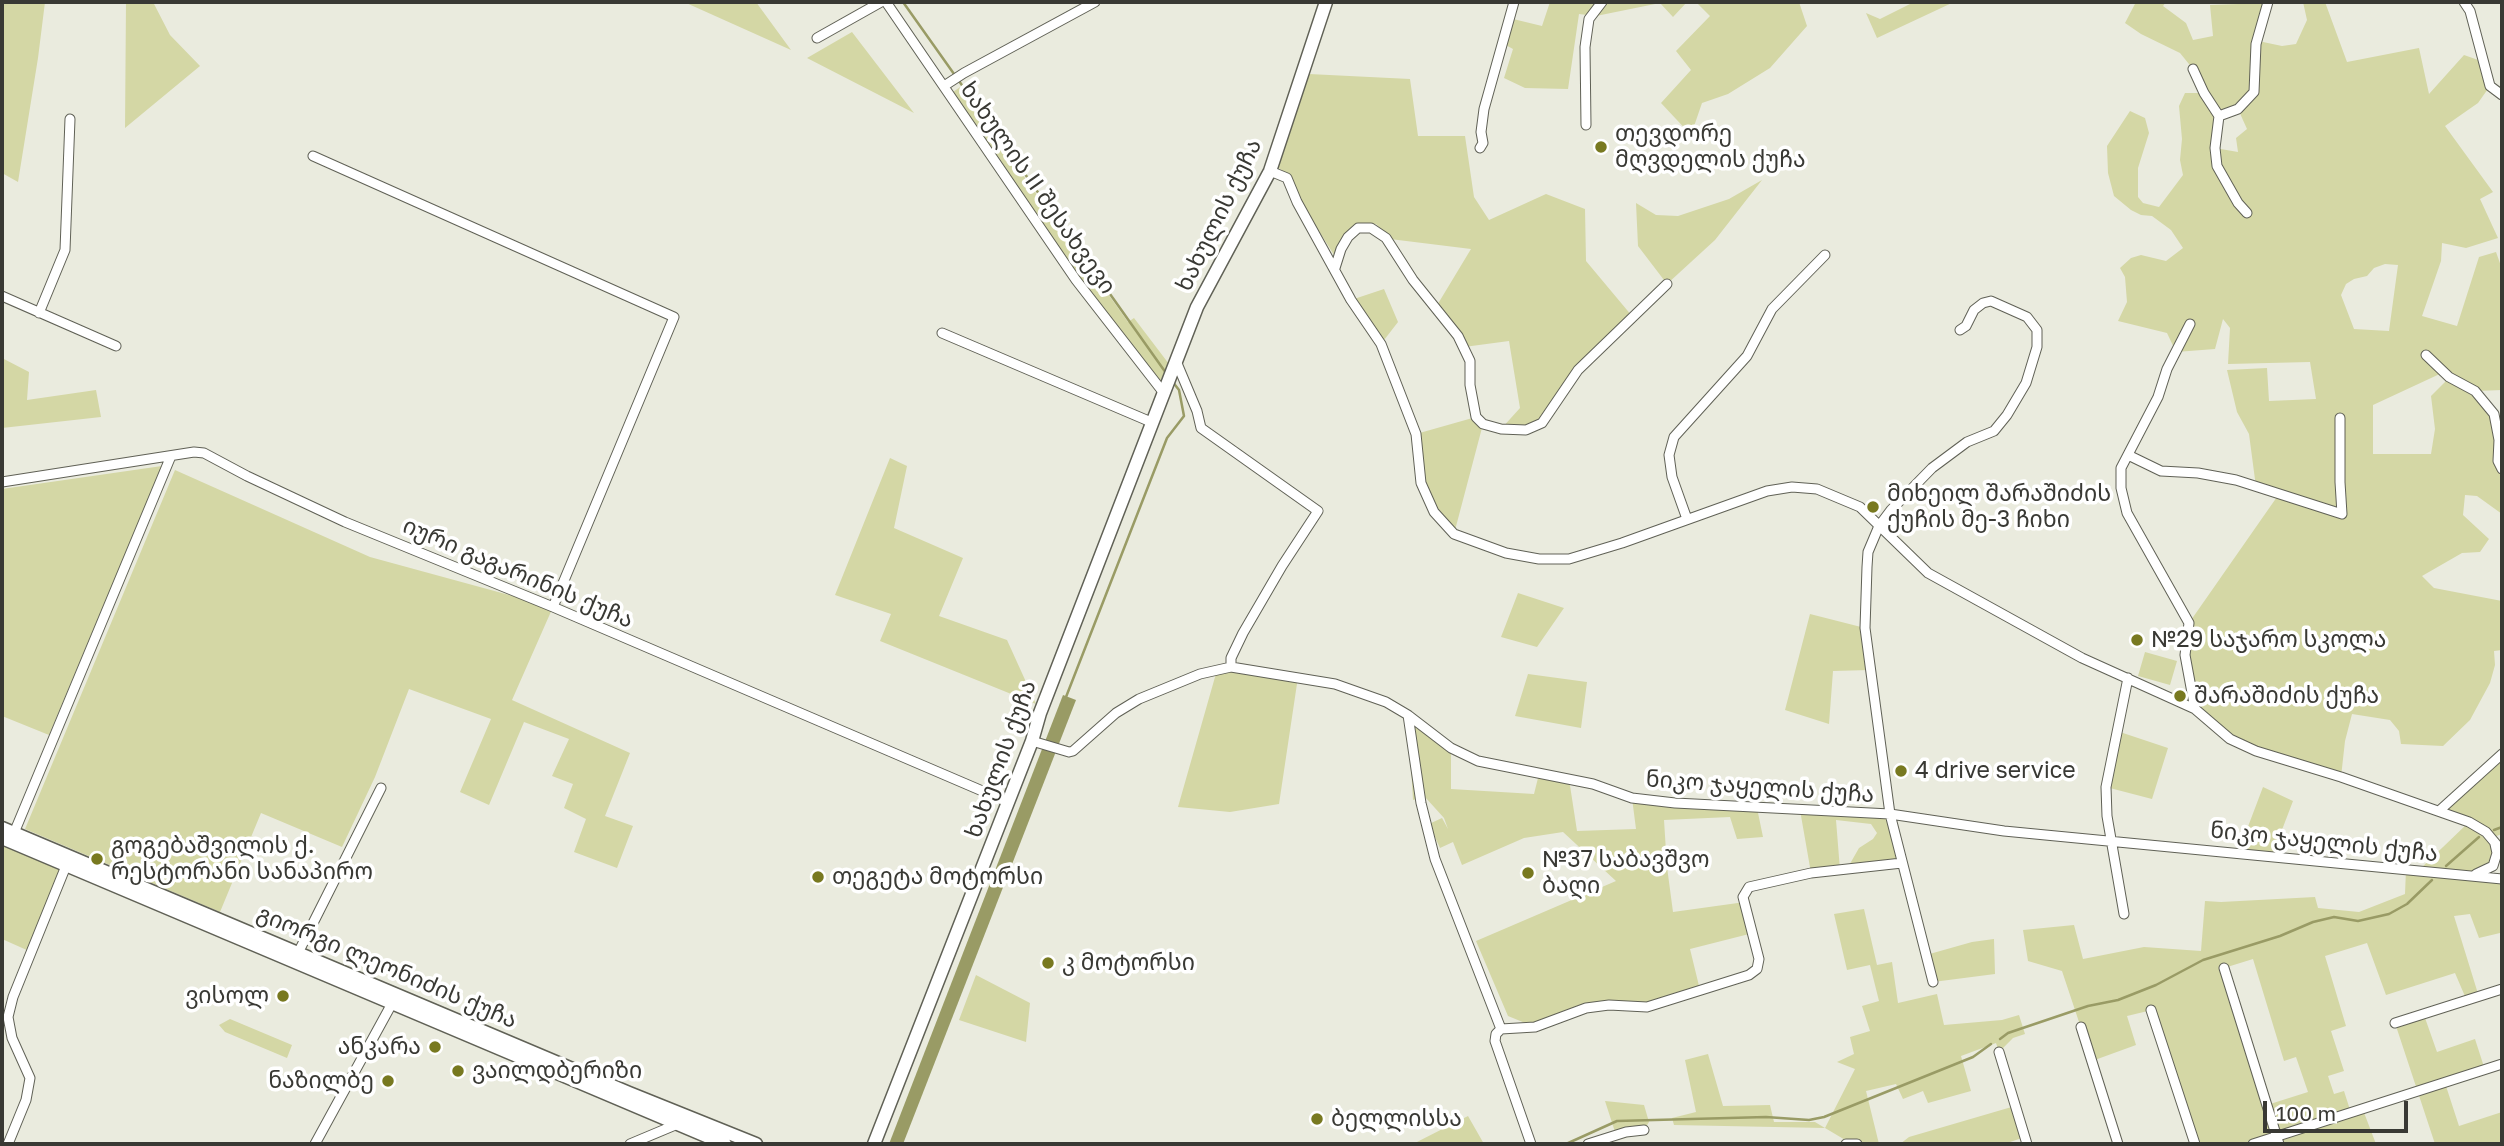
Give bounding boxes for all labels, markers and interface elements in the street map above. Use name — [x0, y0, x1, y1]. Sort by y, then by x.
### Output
street label: ხახულის II შესახვევი — [954, 77, 1122, 299]
place label: თევდორე მღვდელის ქუჩა — [1615, 120, 1806, 174]
street label: ხახულის ქუჩა — [1170, 134, 1268, 296]
marker: თევდორე მღვდელის ქუჩა — [1593, 139, 1609, 155]
place label: მიხეილ შარაშიძის ქუჩის მე-3 ჩიხი — [1887, 480, 2111, 534]
marker: მიხეილ შარაშიძის ქუჩის მე-3 ჩიხი — [1865, 499, 1881, 515]
street label: იური გაგარინის ქუჩა — [399, 512, 637, 634]
place label: №29 საჯარო სკოლა — [2151, 626, 2386, 654]
marker: №29 საჯარო სკოლა — [2129, 632, 2145, 648]
street label: ხახულის ქუჩა — [960, 676, 1042, 842]
place label: შარაშიძის ქუჩა — [2194, 682, 2379, 710]
marker: შარაშიძის ქუჩა — [2172, 688, 2188, 704]
place label: 4 drive service — [1915, 757, 2076, 785]
marker: 4 drive service — [1893, 763, 1909, 779]
street label: ნიკო ჯაყელის ქუჩა — [1645, 765, 1875, 809]
street label: ნიკო ჯაყელის ქუჩა — [2209, 816, 2439, 868]
place label: გოგებაშვილის ქ. რესტორანი სანაპირო — [111, 832, 373, 886]
place label: №37 საბავშვო ბაღი — [1542, 846, 1709, 900]
marker: გოგებაშვილის ქ. რესტორანი სანაპირო — [89, 851, 105, 867]
place label: თეგეტა მოტორსი — [832, 863, 1043, 891]
marker: №37 საბავშვო ბაღი — [1520, 865, 1536, 881]
marker: თეგეტა მოტორსი — [810, 869, 826, 885]
street label: გიორგი ლეონიძის ქუჩა — [253, 900, 521, 1034]
place label: კ მოტორსი — [1062, 949, 1195, 977]
marker: კ მოტორსი — [1040, 955, 1056, 971]
place label: ვისოლ — [185, 982, 269, 1010]
marker: ვისოლ — [275, 988, 291, 1004]
place label: ანკარა — [338, 1033, 421, 1061]
marker: ანკარა — [427, 1039, 443, 1055]
place label: ვაილდბერიზი — [472, 1057, 642, 1085]
marker: ვაილდბერიზი — [450, 1063, 466, 1079]
place label: ნაზილბე — [268, 1067, 374, 1095]
marker: ნაზილბე — [380, 1073, 396, 1089]
scale bar — [2266, 1086, 2411, 1130]
text: 100 m — [2276, 1100, 2336, 1126]
place label: ბელლისსა — [1331, 1105, 1462, 1133]
marker: ბელლისსა — [1309, 1111, 1325, 1127]

